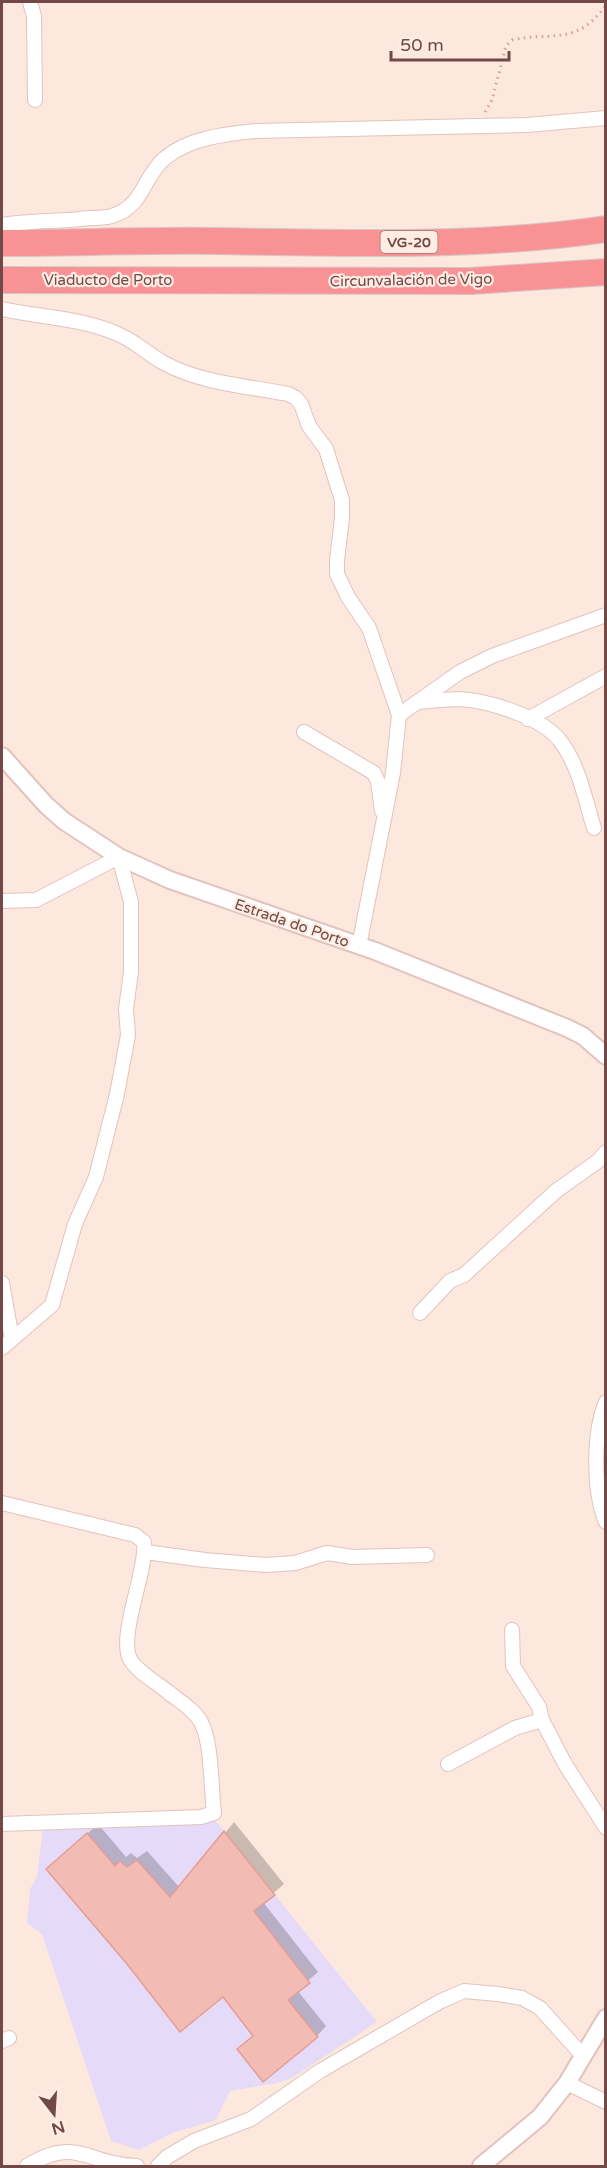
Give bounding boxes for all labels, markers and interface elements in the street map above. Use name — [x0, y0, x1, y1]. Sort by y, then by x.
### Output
scale bar — [391, 24, 510, 62]
text: 50 m — [400, 34, 444, 56]
road number: VG-20 — [380, 231, 438, 253]
street label: Circunvalación de Vigo — [330, 270, 492, 290]
street label: Viaducto de Porto — [43, 271, 173, 289]
street label: Estrada do Porto — [232, 895, 352, 951]
north arrow — [24, 2084, 84, 2144]
text: N — [49, 2116, 67, 2139]

